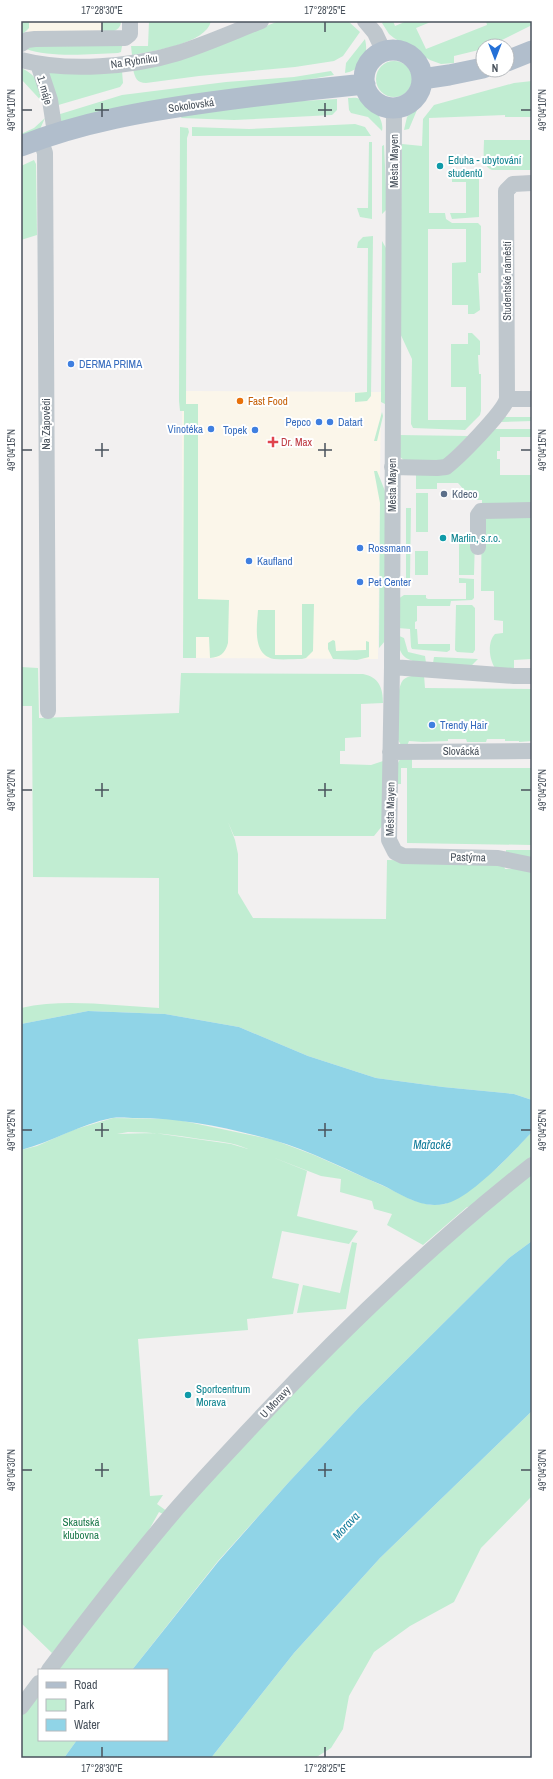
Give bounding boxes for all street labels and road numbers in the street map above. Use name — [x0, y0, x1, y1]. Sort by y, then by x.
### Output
street label: Na Rybníku — [110, 51, 158, 71]
street label: 1. máje — [34, 74, 56, 106]
street label: Sokolovská — [167, 95, 215, 115]
street label: Města Mayen — [387, 134, 401, 188]
street label: Studentské náměstí — [500, 241, 514, 321]
street label: Na Zápovědi — [39, 398, 53, 450]
street label: Města Mayen — [385, 458, 399, 512]
street label: Slovácká — [443, 744, 479, 758]
street label: Města Mayen — [383, 782, 397, 836]
street label: Pastýrna — [450, 850, 486, 864]
street label: U Moravy — [257, 1383, 294, 1421]

